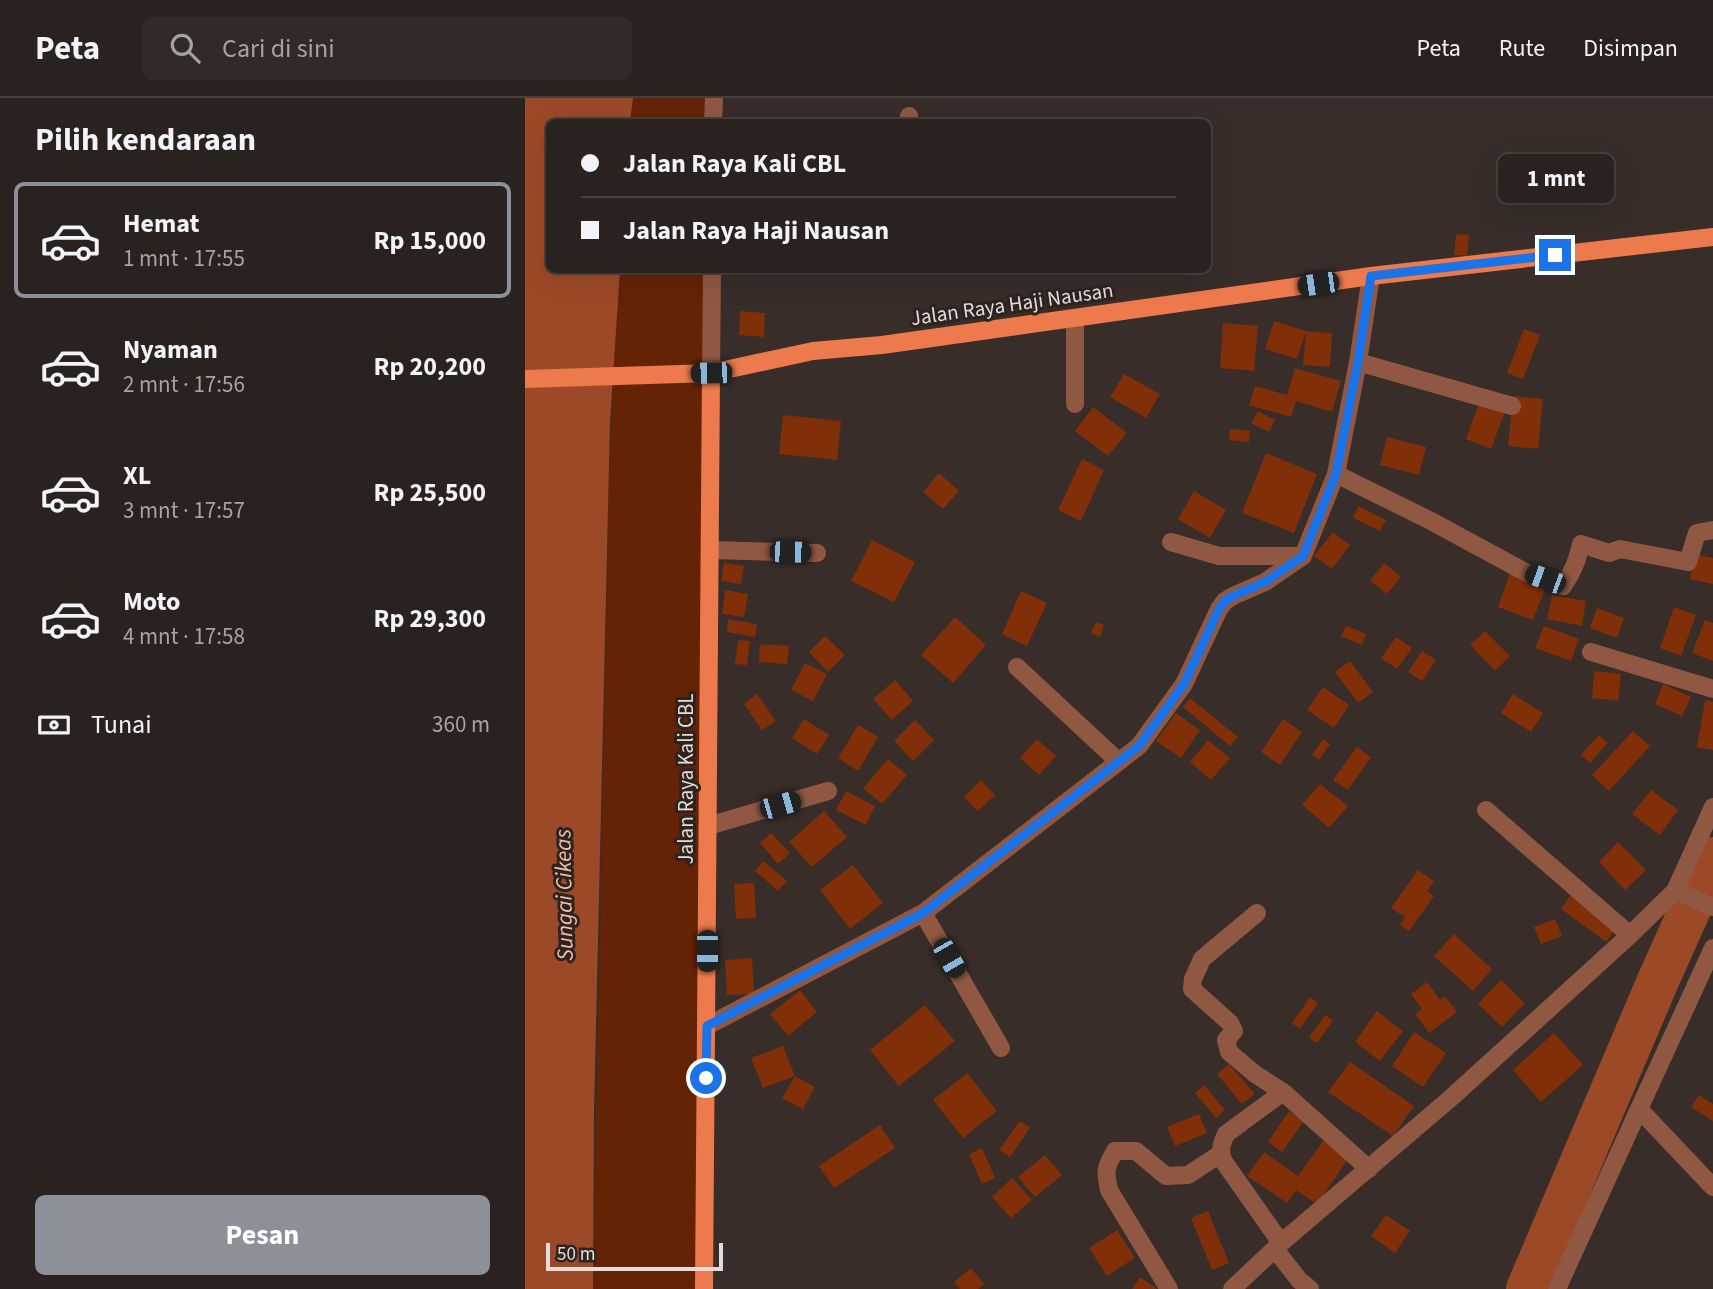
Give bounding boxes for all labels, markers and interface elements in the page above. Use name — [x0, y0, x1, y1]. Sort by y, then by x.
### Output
search box — [142, 17, 632, 80]
text: Peta — [35, 25, 100, 72]
icon: search — [166, 29, 204, 67]
text: Cari di sini — [222, 30, 335, 67]
text: Peta — [1416, 31, 1461, 66]
text: Rute — [1499, 31, 1545, 66]
text: Disimpan — [1583, 31, 1678, 66]
text: Pilih kendaraan — [35, 117, 256, 163]
text: Jalan Raya Kali CBL — [623, 145, 846, 182]
callout: 1 mnt — [1497, 153, 1613, 202]
text: 1 mnt — [1527, 162, 1585, 195]
text: Hemat — [123, 205, 199, 242]
icon: car — [39, 209, 102, 272]
text: Jalan Raya Haji Nausan — [623, 212, 889, 249]
text: Rp 15,000 — [374, 222, 486, 259]
route end — [1539, 239, 1571, 271]
text: 1 mnt · 17:55 — [123, 242, 245, 275]
car — [1296, 271, 1341, 297]
street label: Jalan Raya Haji Nausan — [909, 275, 1115, 333]
text: Nyaman — [123, 331, 218, 368]
icon: car — [39, 335, 102, 398]
text: Rp 20,200 — [374, 348, 486, 385]
car — [690, 362, 733, 384]
text: 2 mnt · 17:56 — [123, 368, 245, 401]
text: XL — [123, 457, 151, 494]
icon: car — [39, 461, 102, 524]
text: Rp 25,500 — [374, 474, 486, 511]
text: 3 mnt · 17:57 — [123, 494, 245, 527]
car — [769, 541, 812, 563]
car — [1522, 562, 1569, 596]
text: Moto — [123, 583, 180, 620]
icon: car — [39, 587, 102, 650]
text: Rp 29,300 — [374, 600, 486, 637]
text: 4 mnt · 17:58 — [123, 620, 245, 653]
street label: Jalan Raya Kali CBL — [671, 694, 701, 864]
icon: cash — [35, 706, 73, 744]
text: Tunai — [91, 706, 152, 743]
text: 360 m — [432, 708, 490, 741]
car — [757, 789, 804, 821]
water label: Sungai Cikeas — [546, 829, 582, 961]
car — [697, 930, 718, 972]
car — [930, 935, 969, 981]
route start — [690, 1062, 722, 1094]
button: Pesan — [35, 1195, 490, 1275]
scale bar — [546, 1240, 723, 1272]
text: 50 m — [557, 1241, 595, 1268]

